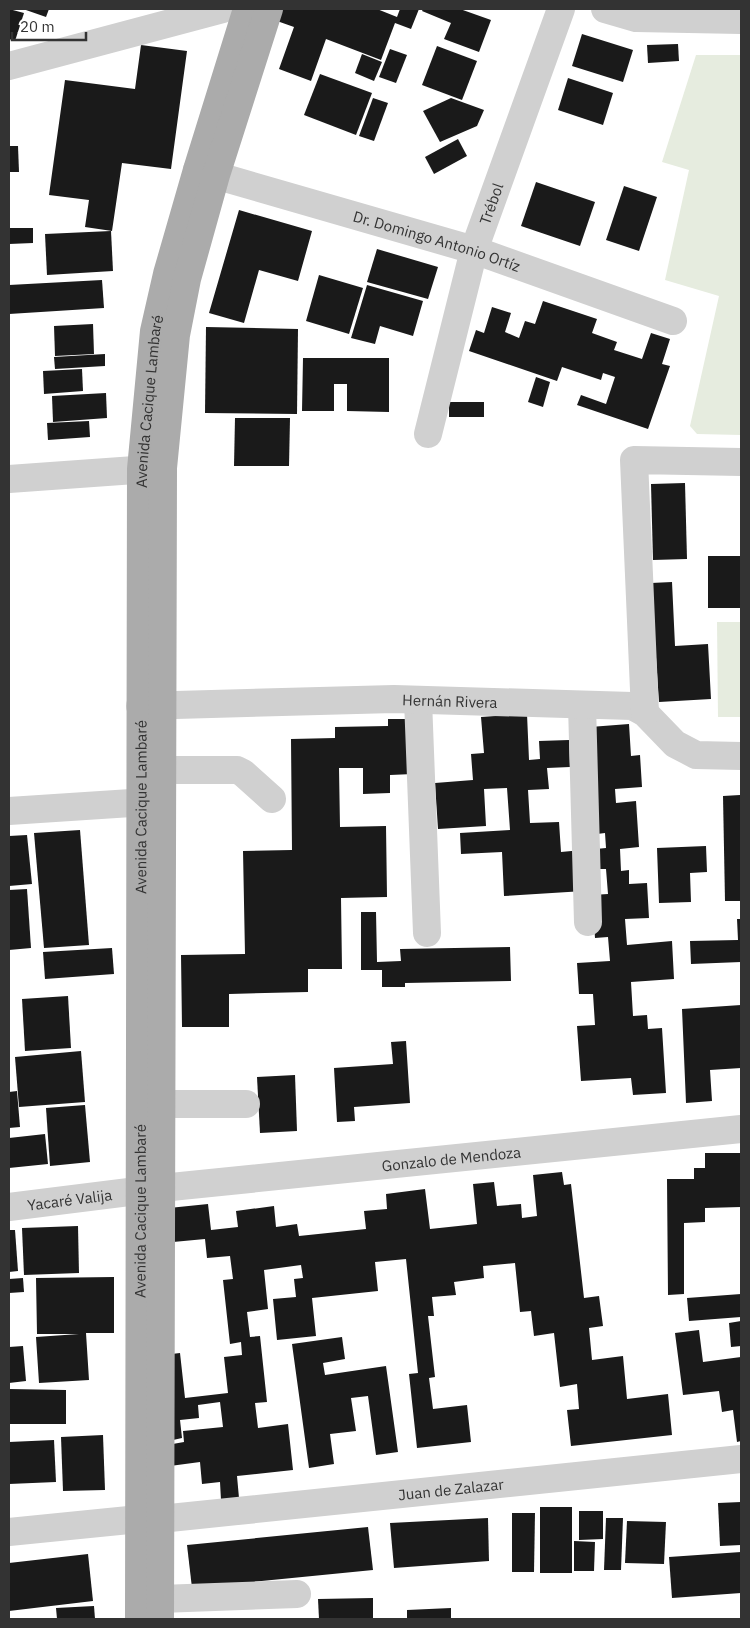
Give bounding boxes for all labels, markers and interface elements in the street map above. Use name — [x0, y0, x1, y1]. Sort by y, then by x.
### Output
scale bar — [12, 10, 86, 42]
text: 20 m — [20, 17, 55, 36]
street label: Trébol — [475, 180, 507, 227]
street label: Dr. Domingo Antonio Ortíz — [351, 206, 523, 275]
street label: Avenida Cacique Lambaré — [131, 313, 167, 488]
street label: Hernán Rivera — [402, 690, 498, 712]
street label: Avenida Cacique Lambaré — [131, 720, 150, 894]
street label: Avenida Cacique Lambaré — [130, 1124, 149, 1298]
street label: Gonzalo de Mendoza — [381, 1142, 522, 1175]
street label: Yacaré Valija — [26, 1185, 113, 1214]
street label: Juan de Zalazar — [397, 1474, 505, 1504]

